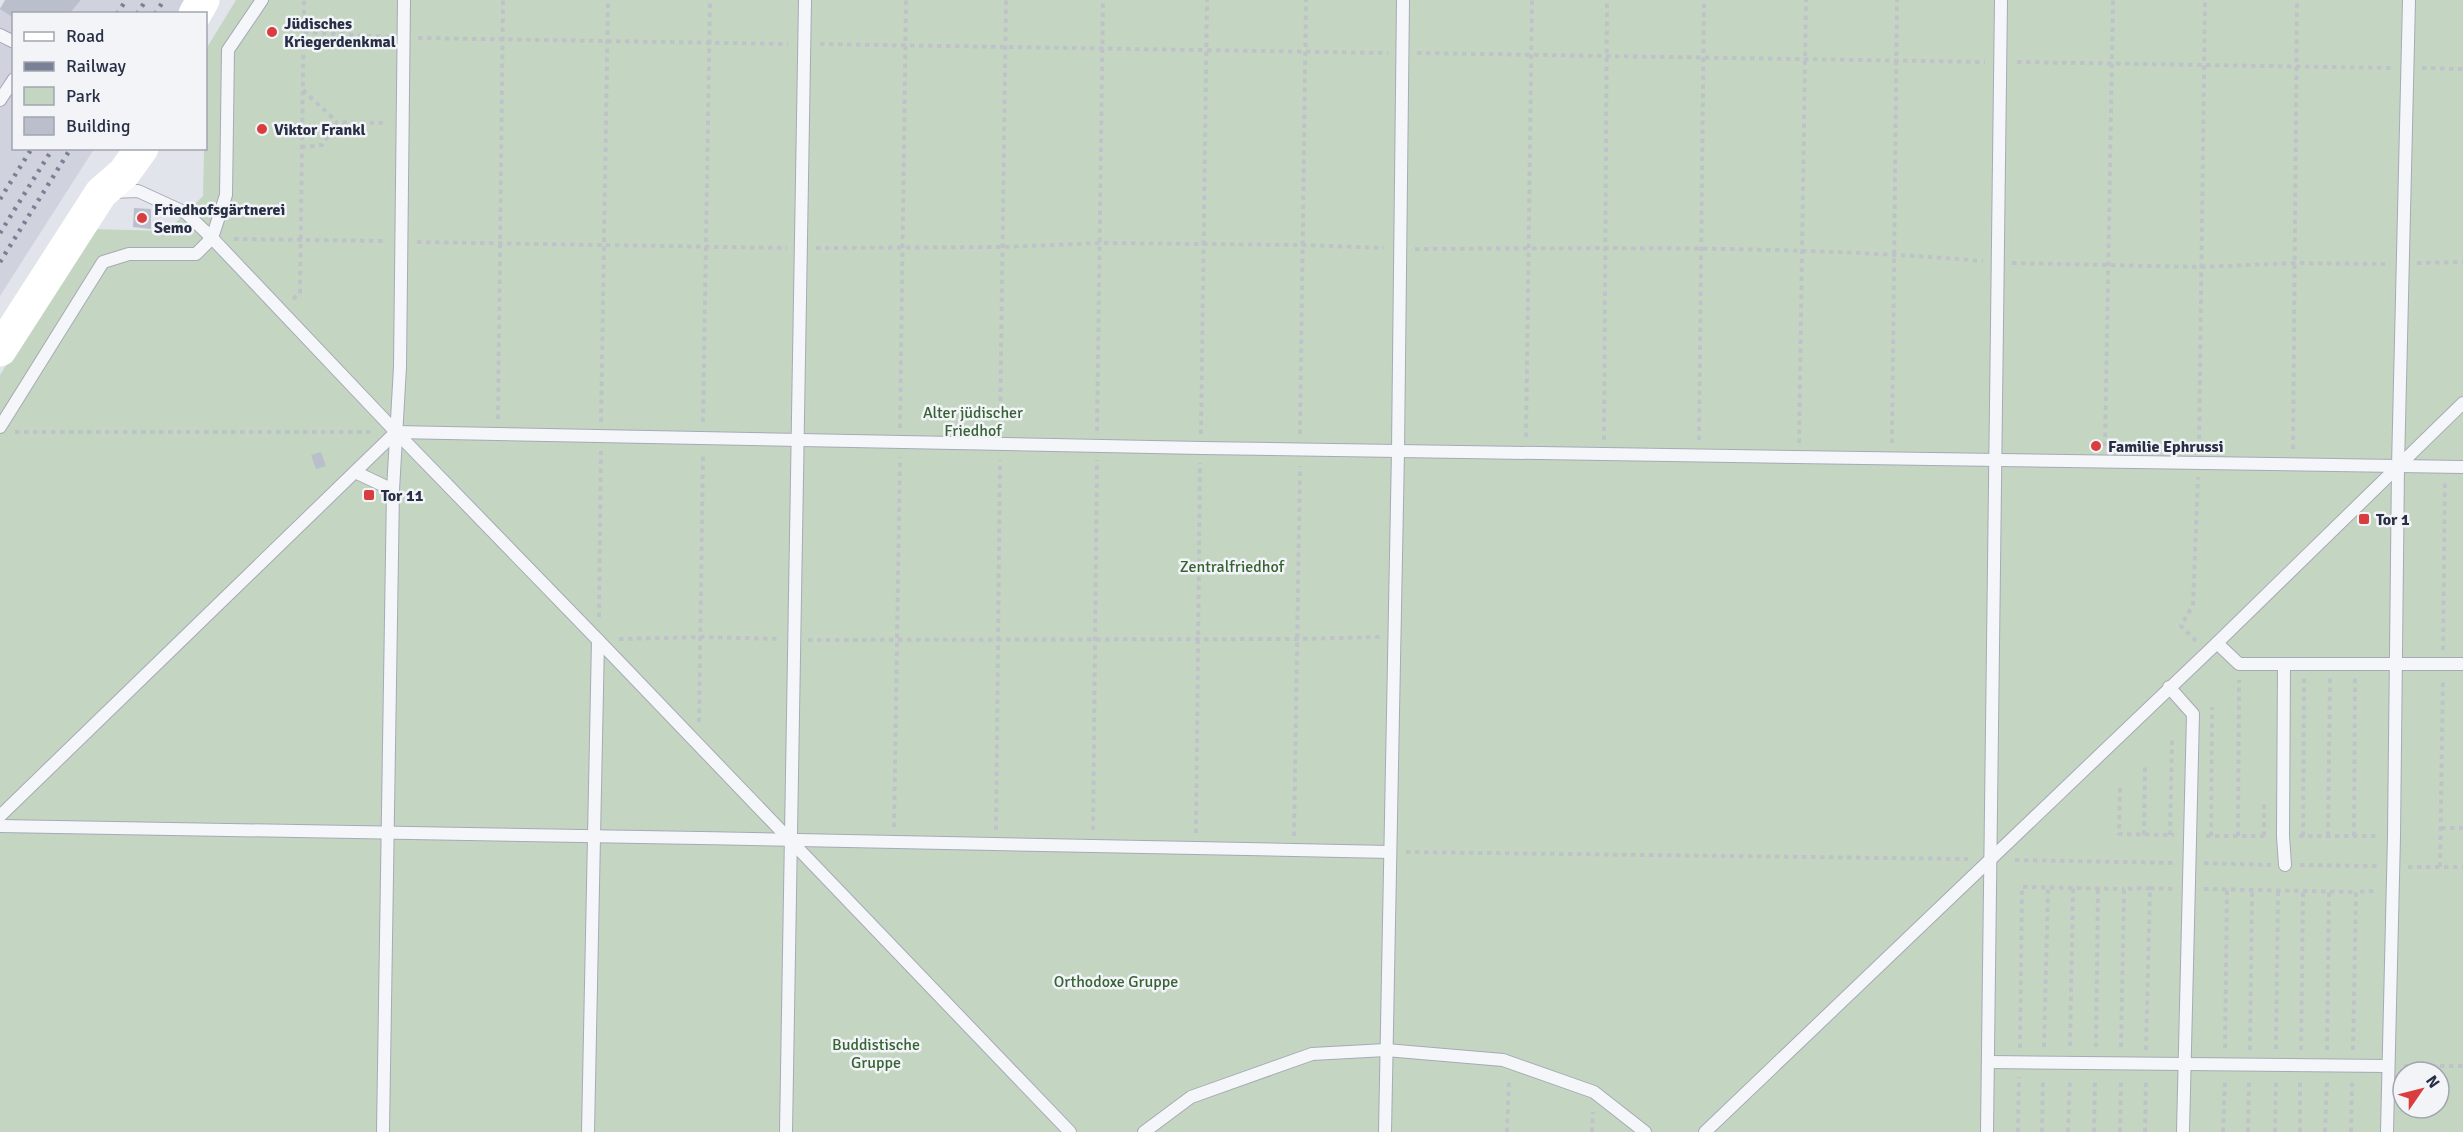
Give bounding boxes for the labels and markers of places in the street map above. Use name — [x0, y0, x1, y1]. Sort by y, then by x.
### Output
place label: Jüdisches Kriegerdenkmal — [284, 14, 396, 52]
marker: Jüdisches Kriegerdenkmal — [265, 25, 279, 39]
place label: Viktor Frankl — [274, 120, 365, 140]
marker: Viktor Frankl — [255, 122, 269, 136]
place label: Friedhofsgärtnerei Semo — [154, 200, 285, 238]
marker: Friedhofsgärtnerei Semo — [135, 211, 149, 225]
place label: Familie Ephrussi — [2108, 437, 2224, 457]
marker: Familie Ephrussi — [2089, 439, 2103, 453]
place label: Tor 11 — [381, 486, 424, 506]
marker: Tor 11 — [362, 488, 376, 502]
place label: Tor 1 — [2376, 510, 2410, 530]
marker: Tor 1 — [2357, 512, 2371, 526]

